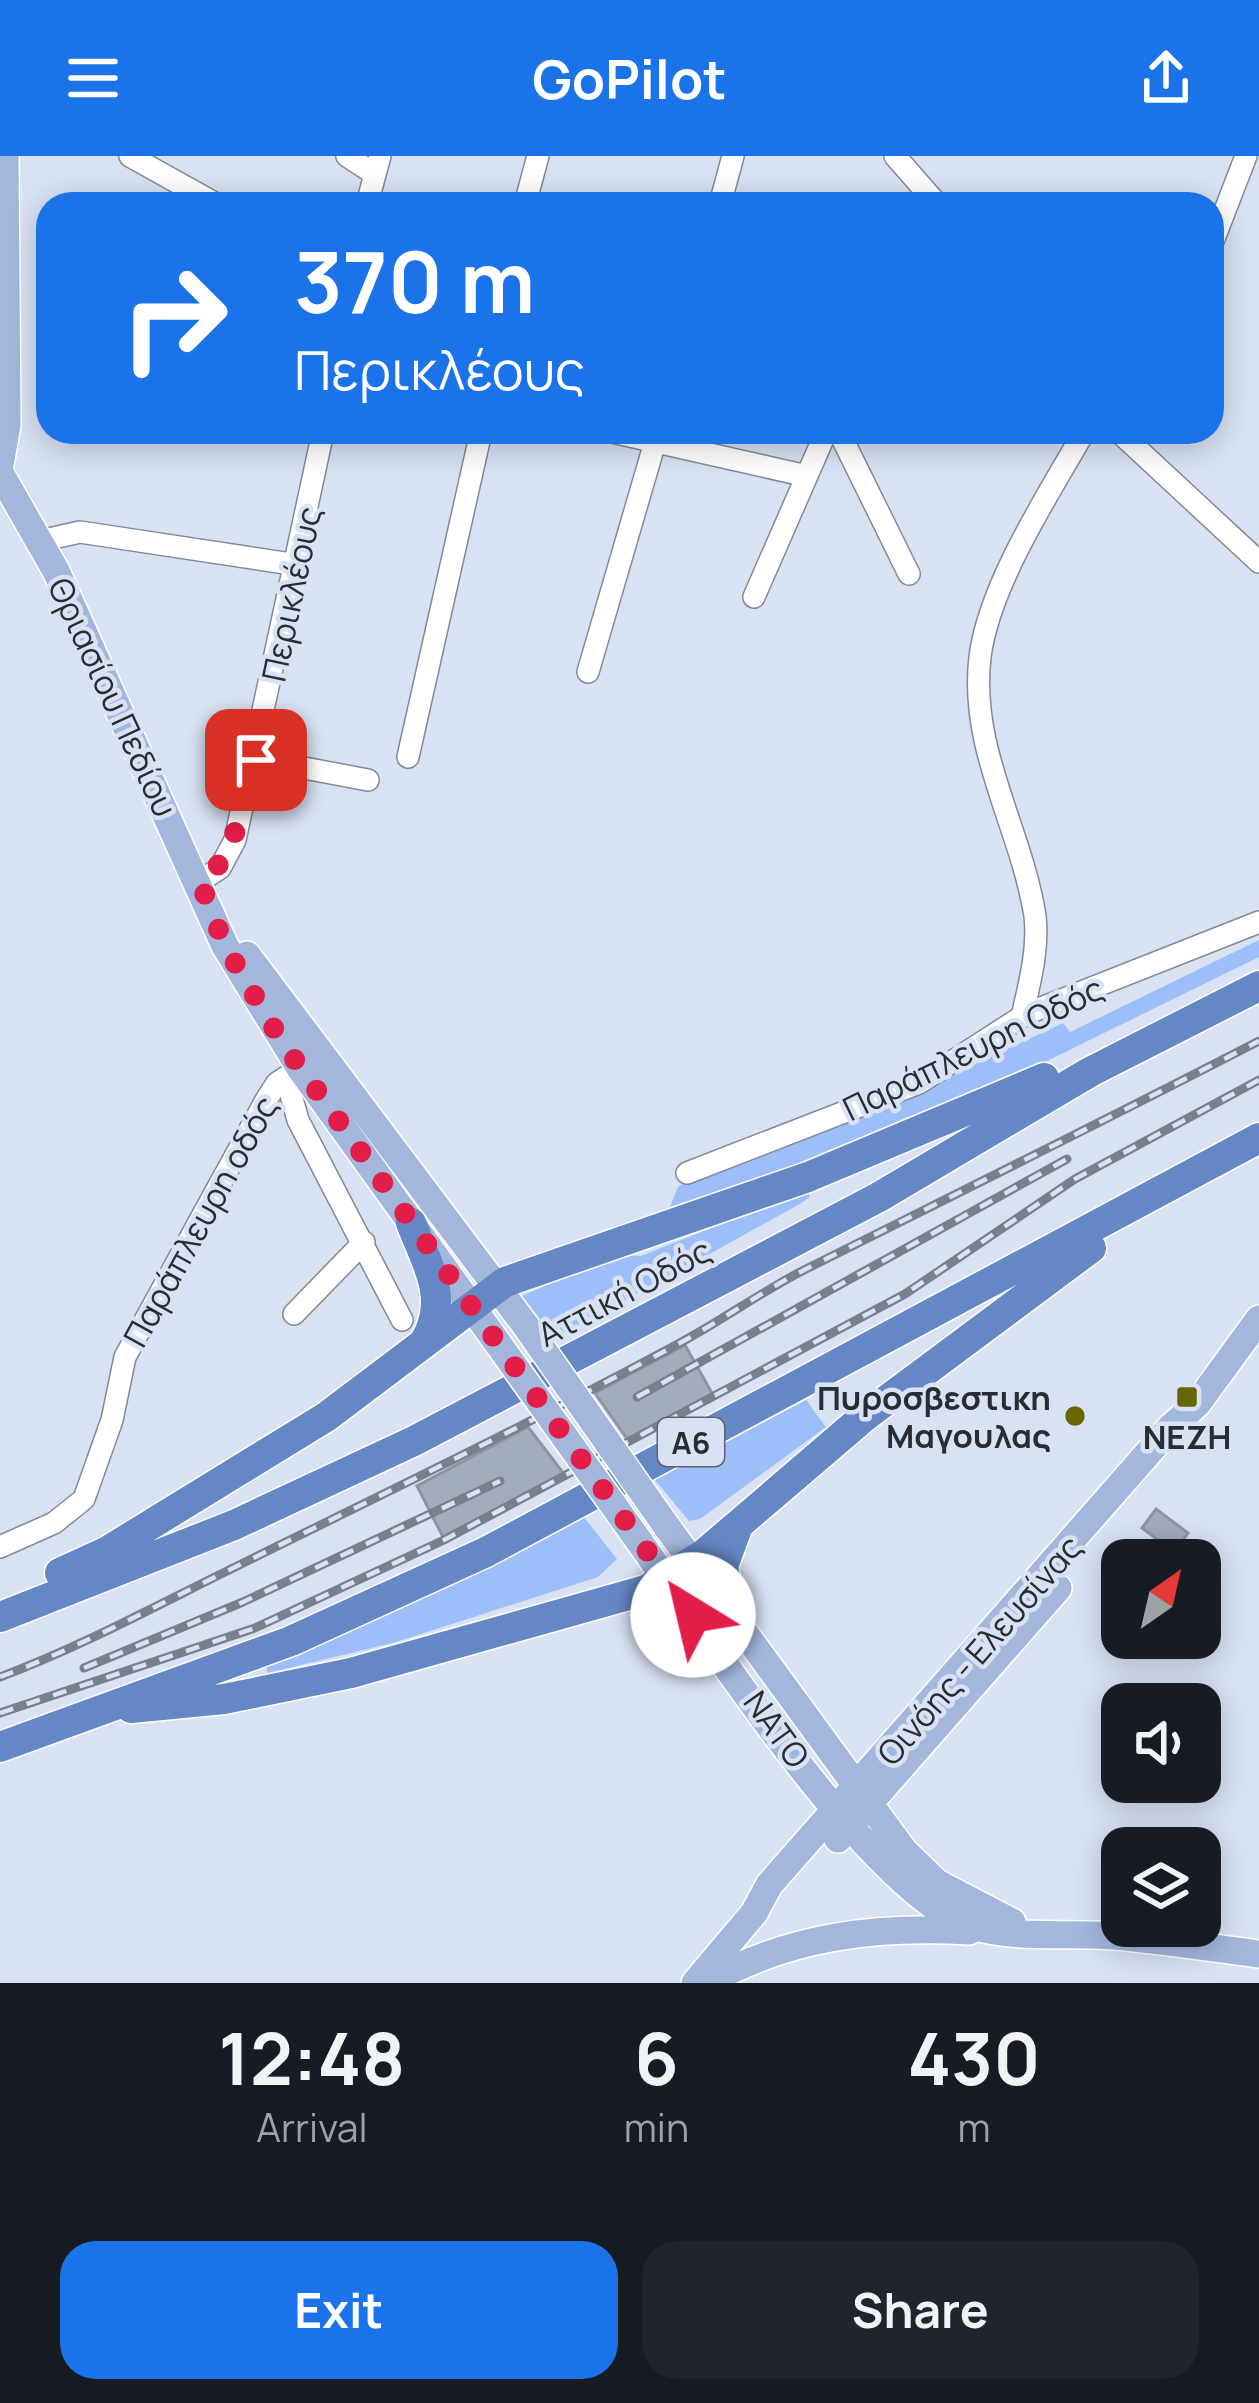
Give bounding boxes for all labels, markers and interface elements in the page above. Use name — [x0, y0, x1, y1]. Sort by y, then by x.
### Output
text: GoPilot — [532, 41, 727, 115]
icon: menu — [60, 45, 126, 111]
icon: share — [1133, 45, 1199, 111]
text: 370 m — [294, 223, 535, 338]
icon: right — [96, 240, 252, 396]
text: Περικλέους — [294, 332, 585, 406]
street label: Περικλέους — [251, 502, 331, 686]
street label: Θριασίου Πεδίου — [38, 570, 188, 824]
pin — [205, 709, 307, 811]
icon: arrive — [223, 727, 289, 793]
street label: Παράπλευρη Οδός — [835, 965, 1111, 1131]
street label: Παράπλευρη οδός — [112, 1087, 288, 1355]
street label: Αττική Οδός — [529, 1227, 719, 1357]
place label: Πυροσβεστικη Μαγουλας — [817, 1375, 1051, 1458]
marker: ΝΕΖΗ — [1174, 1384, 1200, 1410]
marker: Πυροσβεστικη Μαγουλας — [1062, 1403, 1088, 1429]
place label: ΝΕΖΗ — [1143, 1414, 1231, 1459]
road number: Α6 — [658, 1418, 724, 1466]
street label: Οινόης - Ελευσίνας — [867, 1525, 1091, 1775]
north arrow — [1101, 1539, 1221, 1659]
map controls — [1101, 1539, 1221, 1947]
position arrow — [630, 1552, 756, 1678]
street label: ΝΑΤΟ — [734, 1681, 820, 1777]
button: sound — [1101, 1683, 1221, 1803]
button: layers — [1101, 1827, 1221, 1947]
text: 12:48 — [218, 2008, 405, 2107]
text: 6 — [634, 2008, 679, 2107]
text: 430 — [908, 2008, 1041, 2107]
text: Arrival — [256, 2100, 368, 2154]
text: min — [624, 2100, 689, 2154]
text: m — [958, 2100, 991, 2154]
button: Exit — [60, 2241, 618, 2379]
button: Share — [642, 2241, 1199, 2379]

